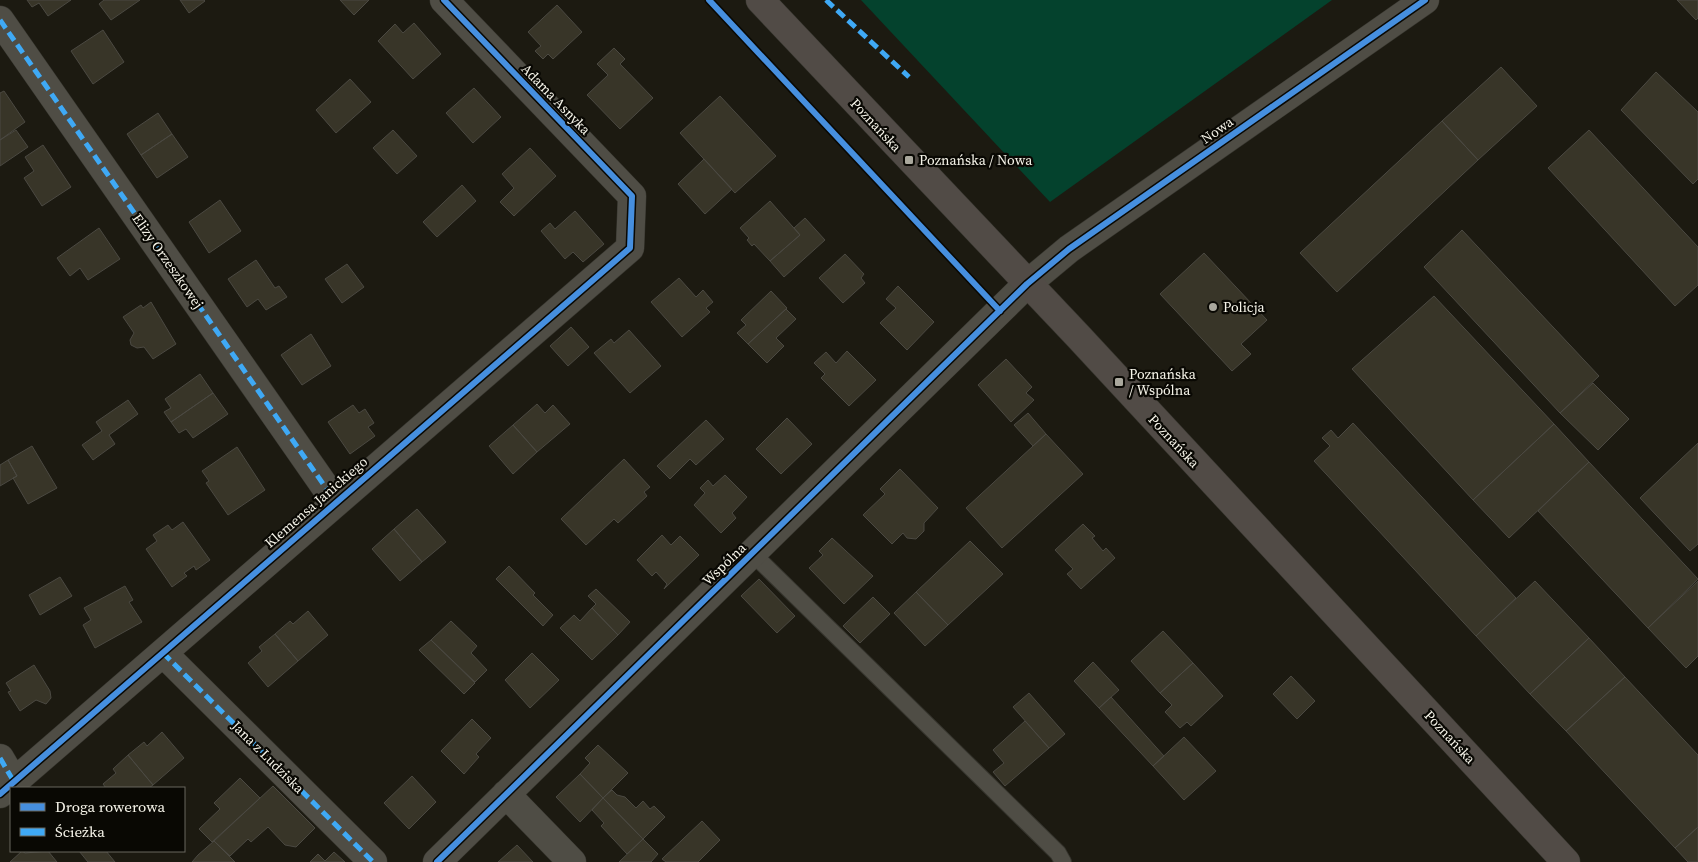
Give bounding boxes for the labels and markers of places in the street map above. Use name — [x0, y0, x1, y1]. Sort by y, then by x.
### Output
place label: Poznańska / Nowa — [919, 150, 1033, 170]
marker: Poznańska / Nowa — [903, 154, 915, 166]
place label: Policja — [1223, 297, 1266, 317]
marker: Policja — [1207, 301, 1219, 313]
place label: Poznańska / Wspólna — [1129, 364, 1197, 400]
marker: Poznańska / Wspólna — [1113, 376, 1125, 388]

